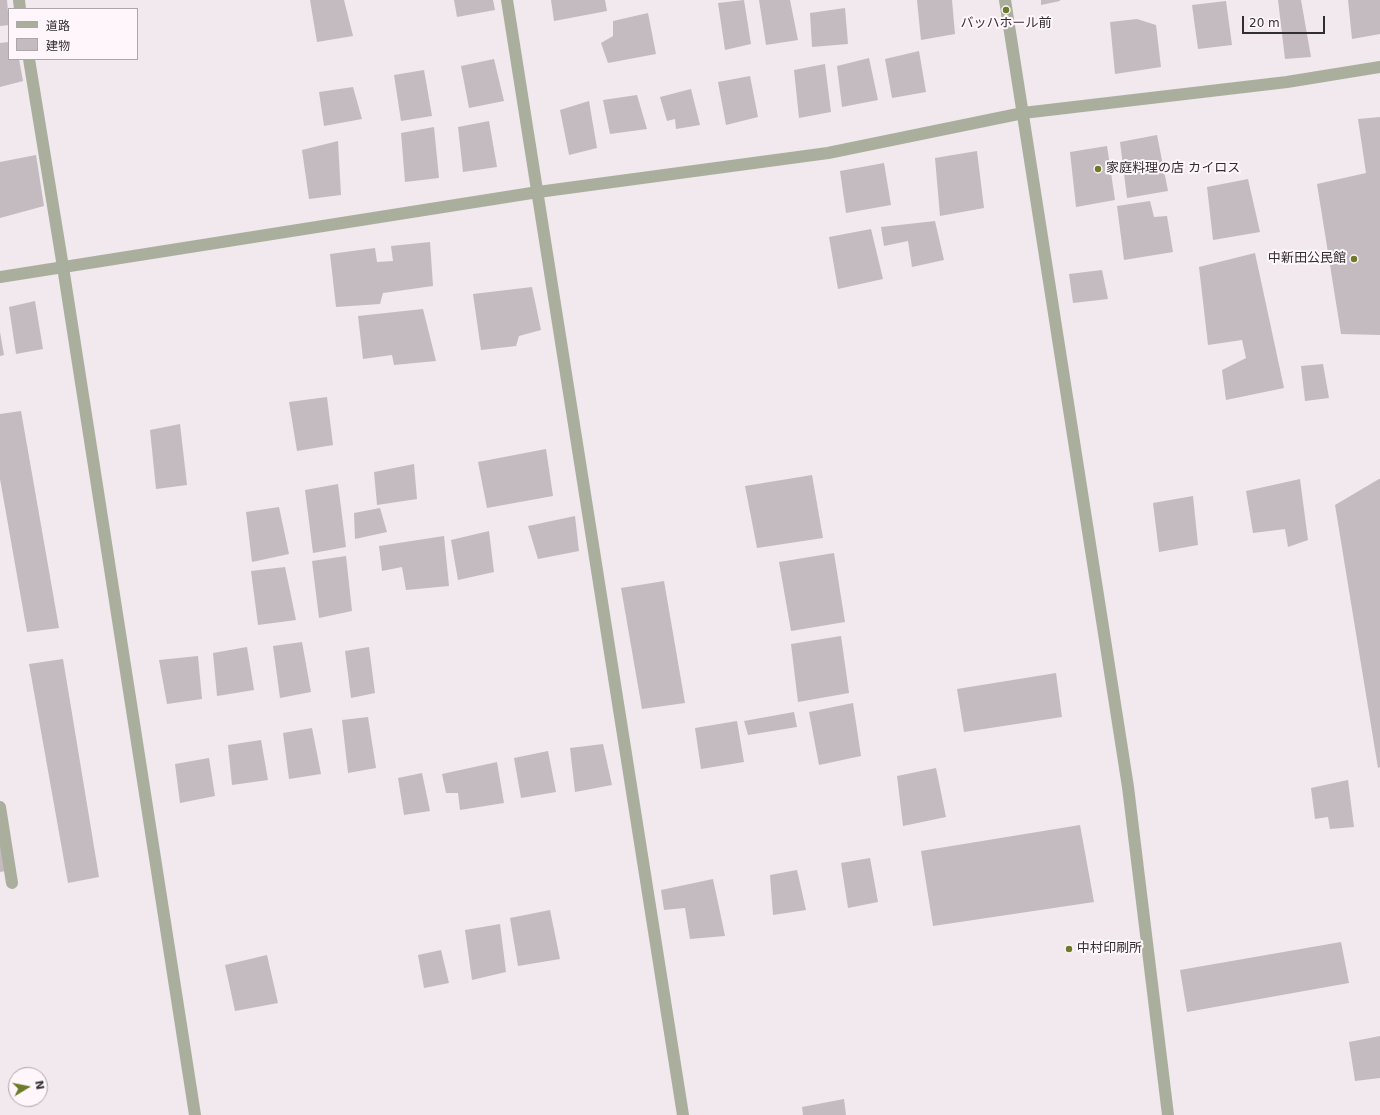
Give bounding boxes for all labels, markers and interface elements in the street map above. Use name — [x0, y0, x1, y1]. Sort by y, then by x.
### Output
marker: バッハホール前 — [1001, 5, 1011, 15]
legend — [8, 8, 138, 60]
scale bar — [1244, 8, 1327, 34]
place label: バッハホール前 — [961, 16, 1051, 32]
text: 20 m — [1249, 16, 1280, 30]
text: 道路 — [46, 19, 70, 33]
text: 建物 — [46, 39, 70, 53]
place label: 家庭料理の店 カイロス — [1106, 161, 1240, 177]
marker: 家庭料理の店 カイロス — [1093, 164, 1103, 174]
place label: 中新田公民館 — [1268, 251, 1346, 267]
marker: 中新田公民館 — [1349, 254, 1359, 264]
place label: 中村印刷所 — [1077, 941, 1142, 957]
marker: 中村印刷所 — [1064, 944, 1074, 954]
north arrow — [8, 1067, 48, 1107]
text: N — [32, 1079, 47, 1091]

